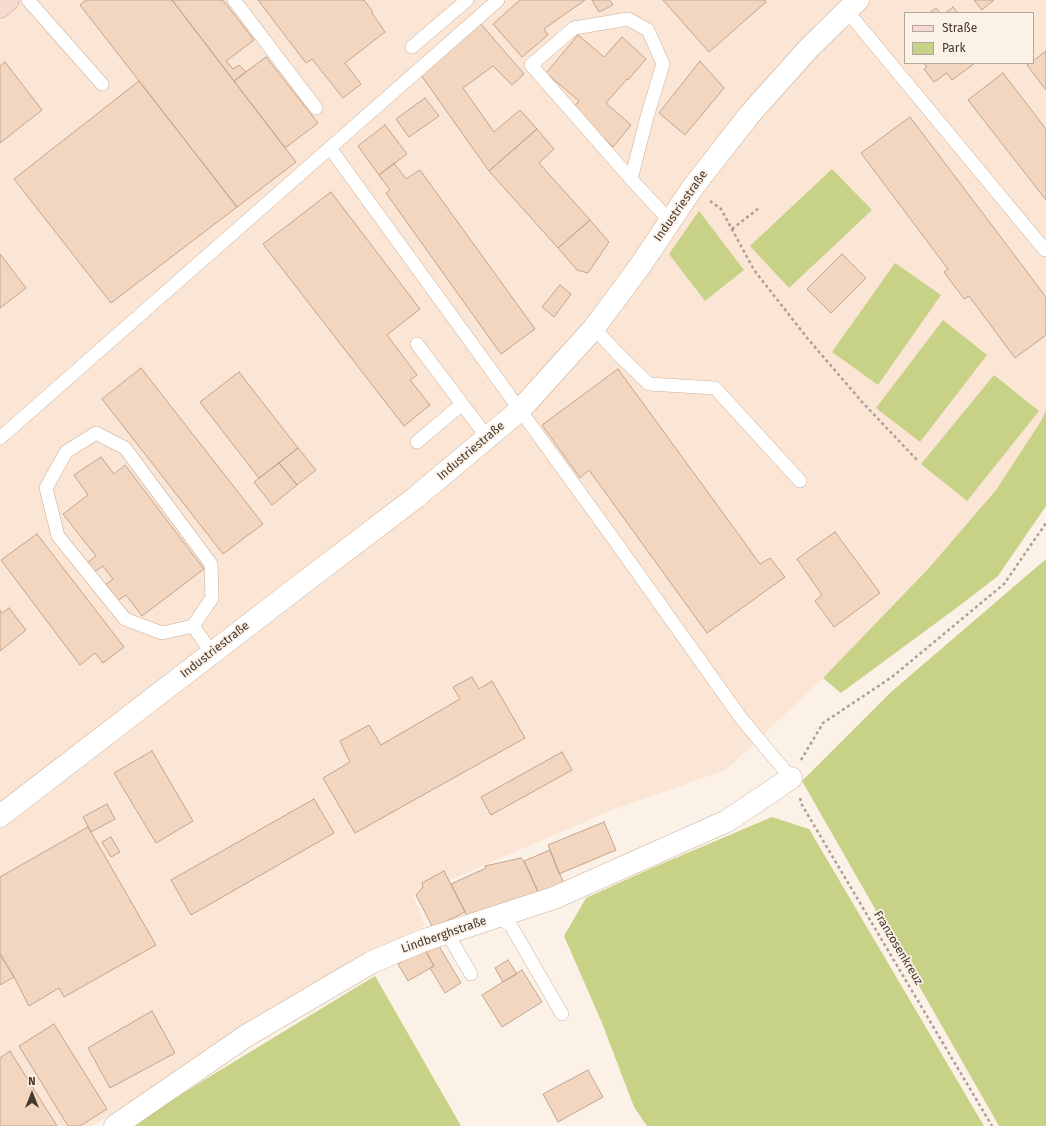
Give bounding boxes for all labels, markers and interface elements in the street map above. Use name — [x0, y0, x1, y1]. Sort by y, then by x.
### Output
legend — [904, 12, 1034, 64]
text: Straße — [942, 21, 977, 35]
text: Park — [942, 41, 966, 55]
street label: Industriestraße — [651, 168, 711, 244]
street label: Industriestraße — [434, 419, 508, 483]
street label: Industriestraße — [178, 619, 252, 681]
street label: Franzosenkreuz — [870, 908, 926, 988]
street label: Lindberghstraße — [399, 914, 489, 956]
north arrow — [12, 1074, 52, 1114]
text: N — [28, 1075, 36, 1088]

